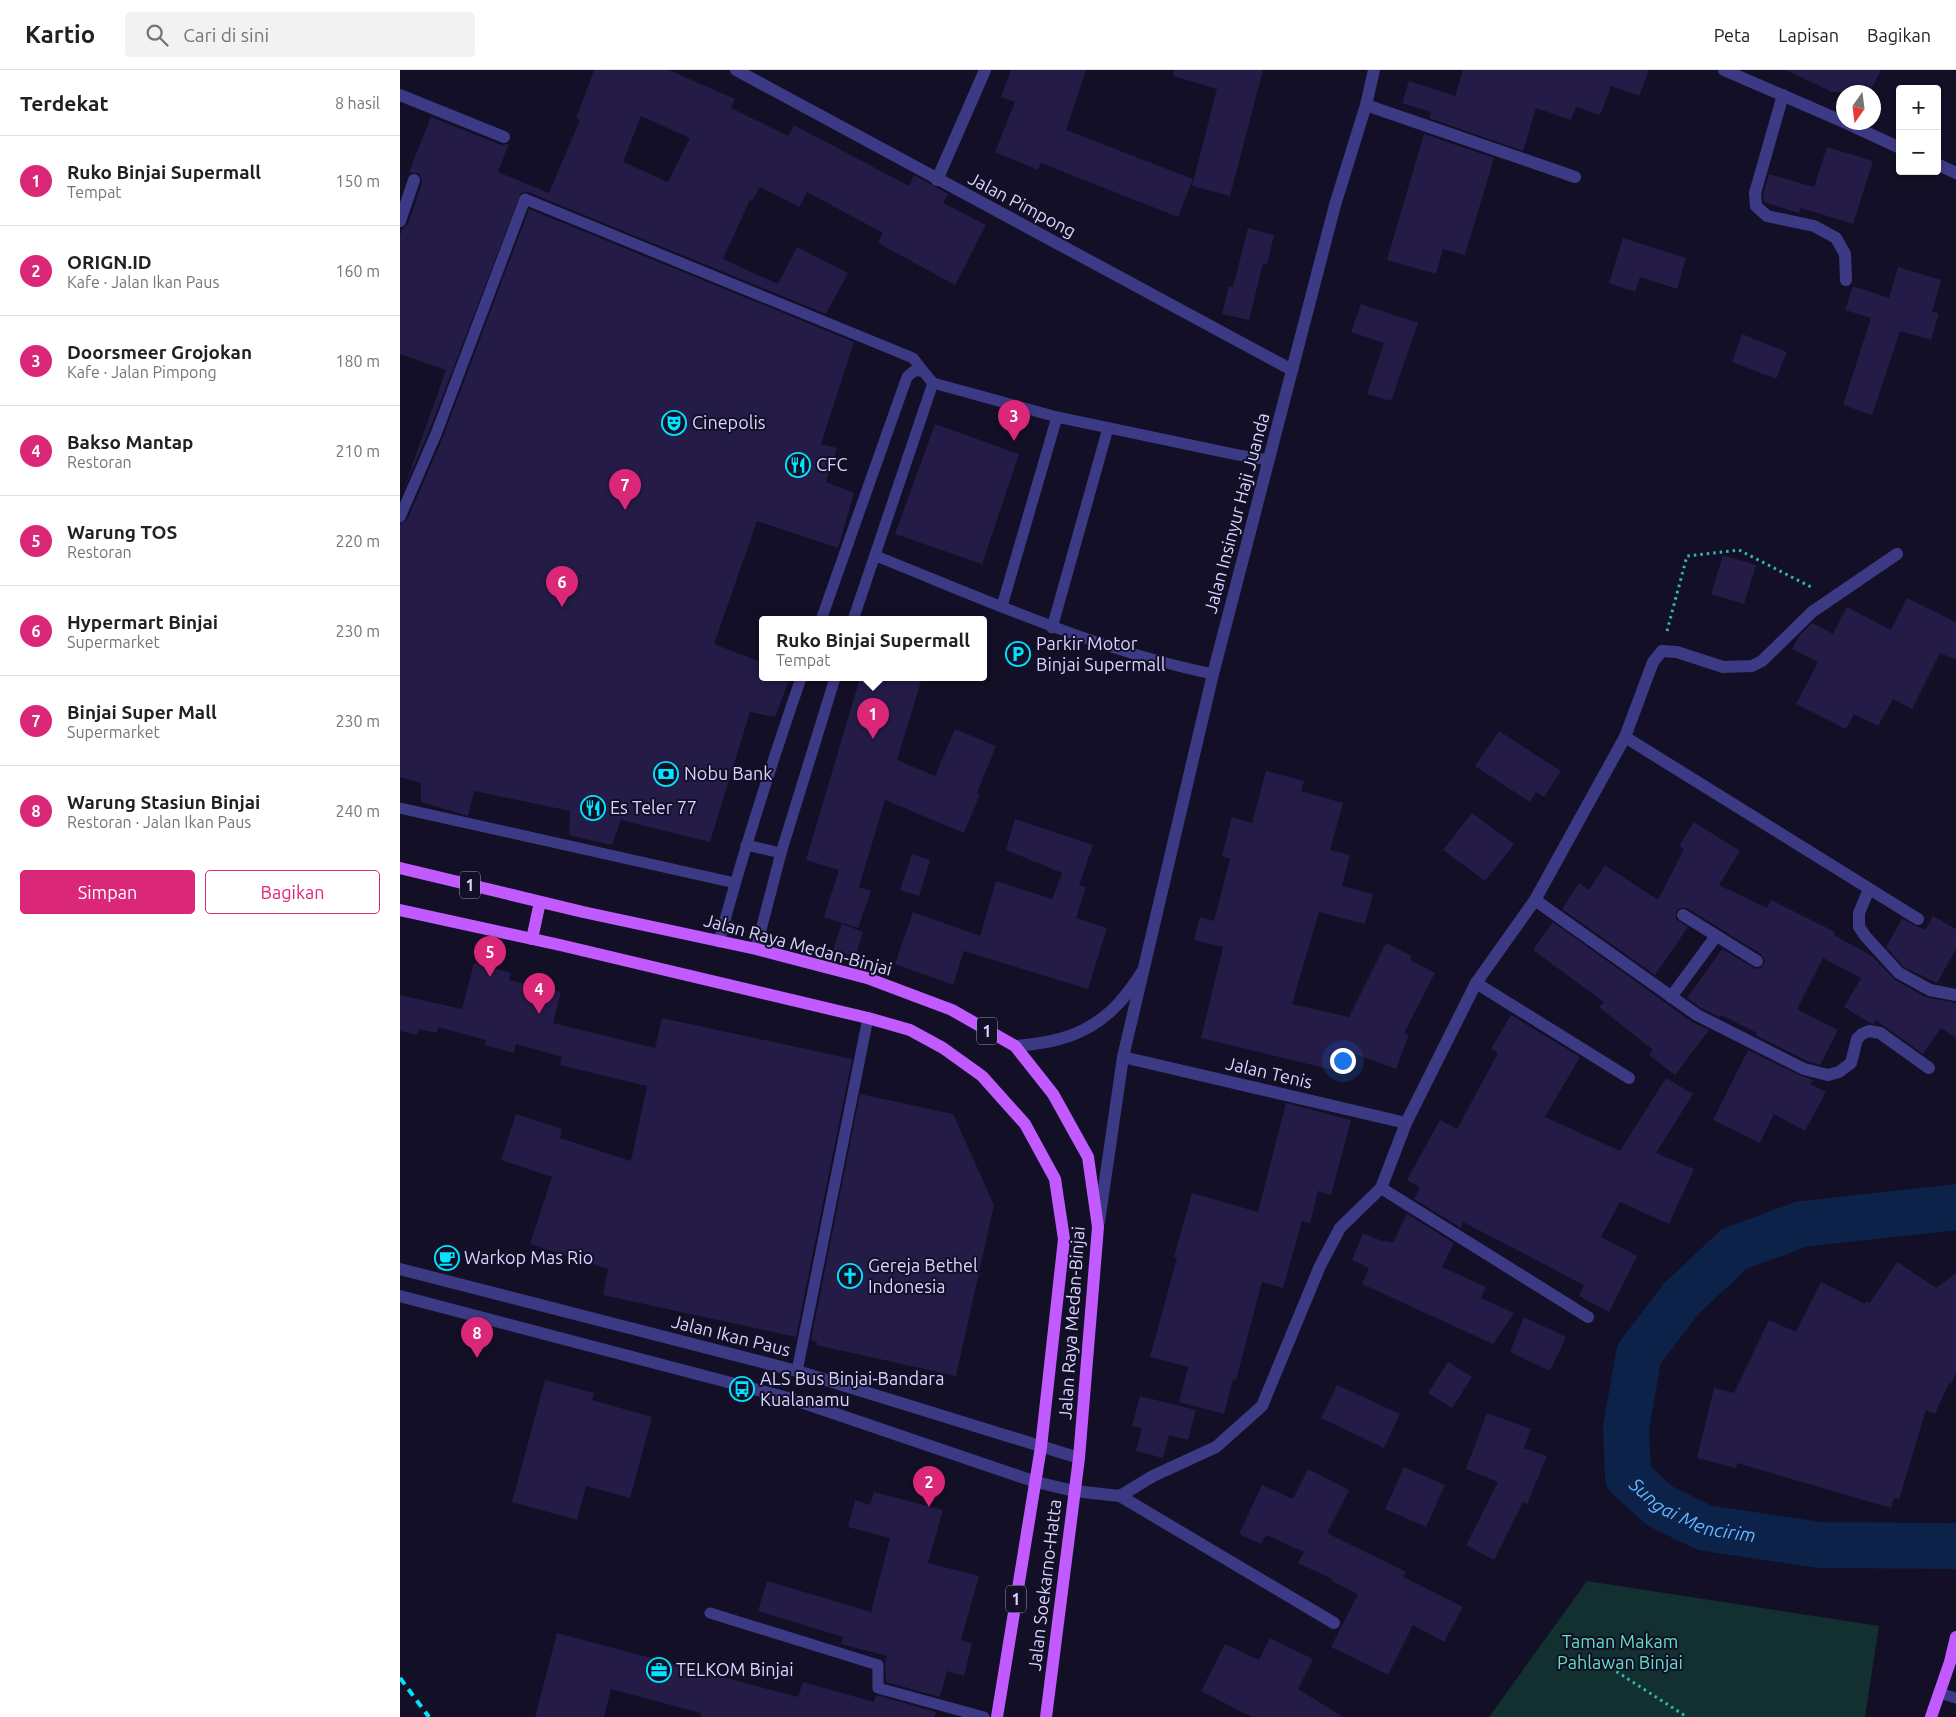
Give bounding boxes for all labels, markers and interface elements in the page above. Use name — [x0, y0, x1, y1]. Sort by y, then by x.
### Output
search box — [125, 12, 475, 57]
text: Kartio — [25, 21, 95, 48]
icon: search — [143, 21, 171, 49]
text: Cari di sini — [183, 24, 269, 46]
text: Peta — [1714, 25, 1750, 45]
text: Lapisan — [1778, 25, 1839, 45]
text: Bagikan — [1867, 25, 1931, 45]
north arrow — [1836, 85, 1881, 130]
map controls — [1896, 85, 1941, 175]
button: + — [1896, 85, 1941, 130]
text: Terdekat — [20, 91, 108, 115]
text: 8 hasil — [335, 94, 380, 112]
button: − — [1896, 130, 1941, 175]
text: Ruko Binjai Supermall — [67, 161, 261, 183]
street label: Jalan Pimpong — [965, 167, 1080, 241]
text: 1 — [31, 172, 41, 190]
text: 150 m — [335, 172, 380, 190]
text: Tempat — [67, 183, 122, 201]
text: ORIGN.ID — [67, 251, 152, 273]
text: 2 — [31, 262, 41, 280]
text: 160 m — [335, 262, 380, 280]
text: Kafe · Jalan Ikan Paus — [67, 273, 219, 291]
text: Doorsmeer Grojokan — [67, 341, 252, 363]
text: 3 — [31, 352, 41, 370]
text: 180 m — [335, 352, 380, 370]
text: Kafe · Jalan Pimpong — [67, 363, 217, 381]
pin: 3 — [998, 400, 1030, 441]
theatre icon: Cinepolis — [661, 410, 687, 436]
street label: Jalan Insinyur Haji Juanda — [1200, 410, 1272, 615]
place label: Cinepolis — [692, 412, 766, 432]
text: Bakso Mantap — [67, 431, 193, 453]
text: 4 — [31, 442, 41, 460]
text: 210 m — [335, 442, 380, 460]
restaurant icon: CFC — [785, 452, 811, 478]
text: Restoran — [67, 453, 132, 471]
place label: CFC — [816, 454, 848, 474]
pin: 7 — [609, 469, 641, 510]
text: Warung TOS — [67, 521, 177, 543]
text: 5 — [31, 532, 41, 550]
text: 220 m — [335, 532, 380, 550]
text: Restoran — [67, 543, 132, 561]
pin: 6 — [546, 566, 578, 607]
text: Hypermart Binjai — [67, 611, 218, 633]
popup — [759, 616, 987, 681]
text: 6 — [31, 622, 41, 640]
text: 230 m — [335, 622, 380, 640]
text: Ruko Binjai Supermall — [776, 629, 970, 651]
text: Supermarket — [67, 633, 160, 651]
place label: Parkir Motor Binjai Supermall — [1036, 633, 1166, 674]
parking icon: Parkir Motor Binjai Supermall — [1005, 641, 1031, 667]
text: Tempat — [776, 651, 831, 669]
pin: 1 — [857, 698, 889, 739]
text: Binjai Super Mall — [67, 701, 217, 723]
text: 7 — [31, 712, 41, 730]
text: 230 m — [335, 712, 380, 730]
text: Supermarket — [67, 723, 160, 741]
bank icon: Nobu Bank — [653, 761, 679, 787]
place label: Nobu Bank — [684, 763, 772, 783]
text: Warung Stasiun Binjai — [67, 791, 260, 813]
restaurant icon: Es Teler 77 — [580, 795, 606, 821]
place label: Es Teler 77 — [610, 797, 697, 817]
text: 8 — [31, 802, 41, 820]
text: 240 m — [335, 802, 380, 820]
text: Restoran · Jalan Ikan Paus — [67, 813, 251, 831]
button: Simpan — [20, 870, 195, 914]
button: Bagikan — [205, 870, 380, 914]
road number: 1 — [460, 872, 480, 898]
street label: Jalan Raya Medan-Binjai — [702, 909, 894, 979]
pin: 5 — [474, 936, 506, 977]
pin: 4 — [523, 973, 555, 1014]
road number: 1 — [977, 1018, 997, 1044]
your location — [1330, 1048, 1356, 1074]
street label: Jalan Tenis — [1224, 1052, 1315, 1092]
street label: Jalan Raya Medan-Binjai — [1054, 1226, 1088, 1420]
cafe icon: Warkop Mas Rio — [434, 1245, 460, 1271]
place label: Warkop Mas Rio — [464, 1247, 593, 1267]
place label: Gereja Bethel Indonesia — [868, 1255, 978, 1296]
church icon: Gereja Bethel Indonesia — [837, 1263, 863, 1289]
street label: Jalan Ikan Paus — [670, 1311, 793, 1360]
pin: 8 — [461, 1317, 493, 1358]
place label: ALS Bus Binjai-Bandara Kualanamu — [760, 1368, 944, 1409]
bus stop icon: ALS Bus Binjai-Bandara Kualanamu — [729, 1376, 755, 1402]
pin: 2 — [913, 1466, 945, 1507]
water label: Sungai Mencirim — [1625, 1472, 1757, 1546]
street label: Jalan Soekarno-Hatta — [1024, 1498, 1064, 1672]
road number: 1 — [1006, 1586, 1026, 1612]
park label: Taman Makam Pahlawan Binjai — [1557, 1631, 1683, 1672]
office icon: TELKOM Binjai — [646, 1657, 672, 1683]
place label: TELKOM Binjai — [676, 1659, 794, 1679]

